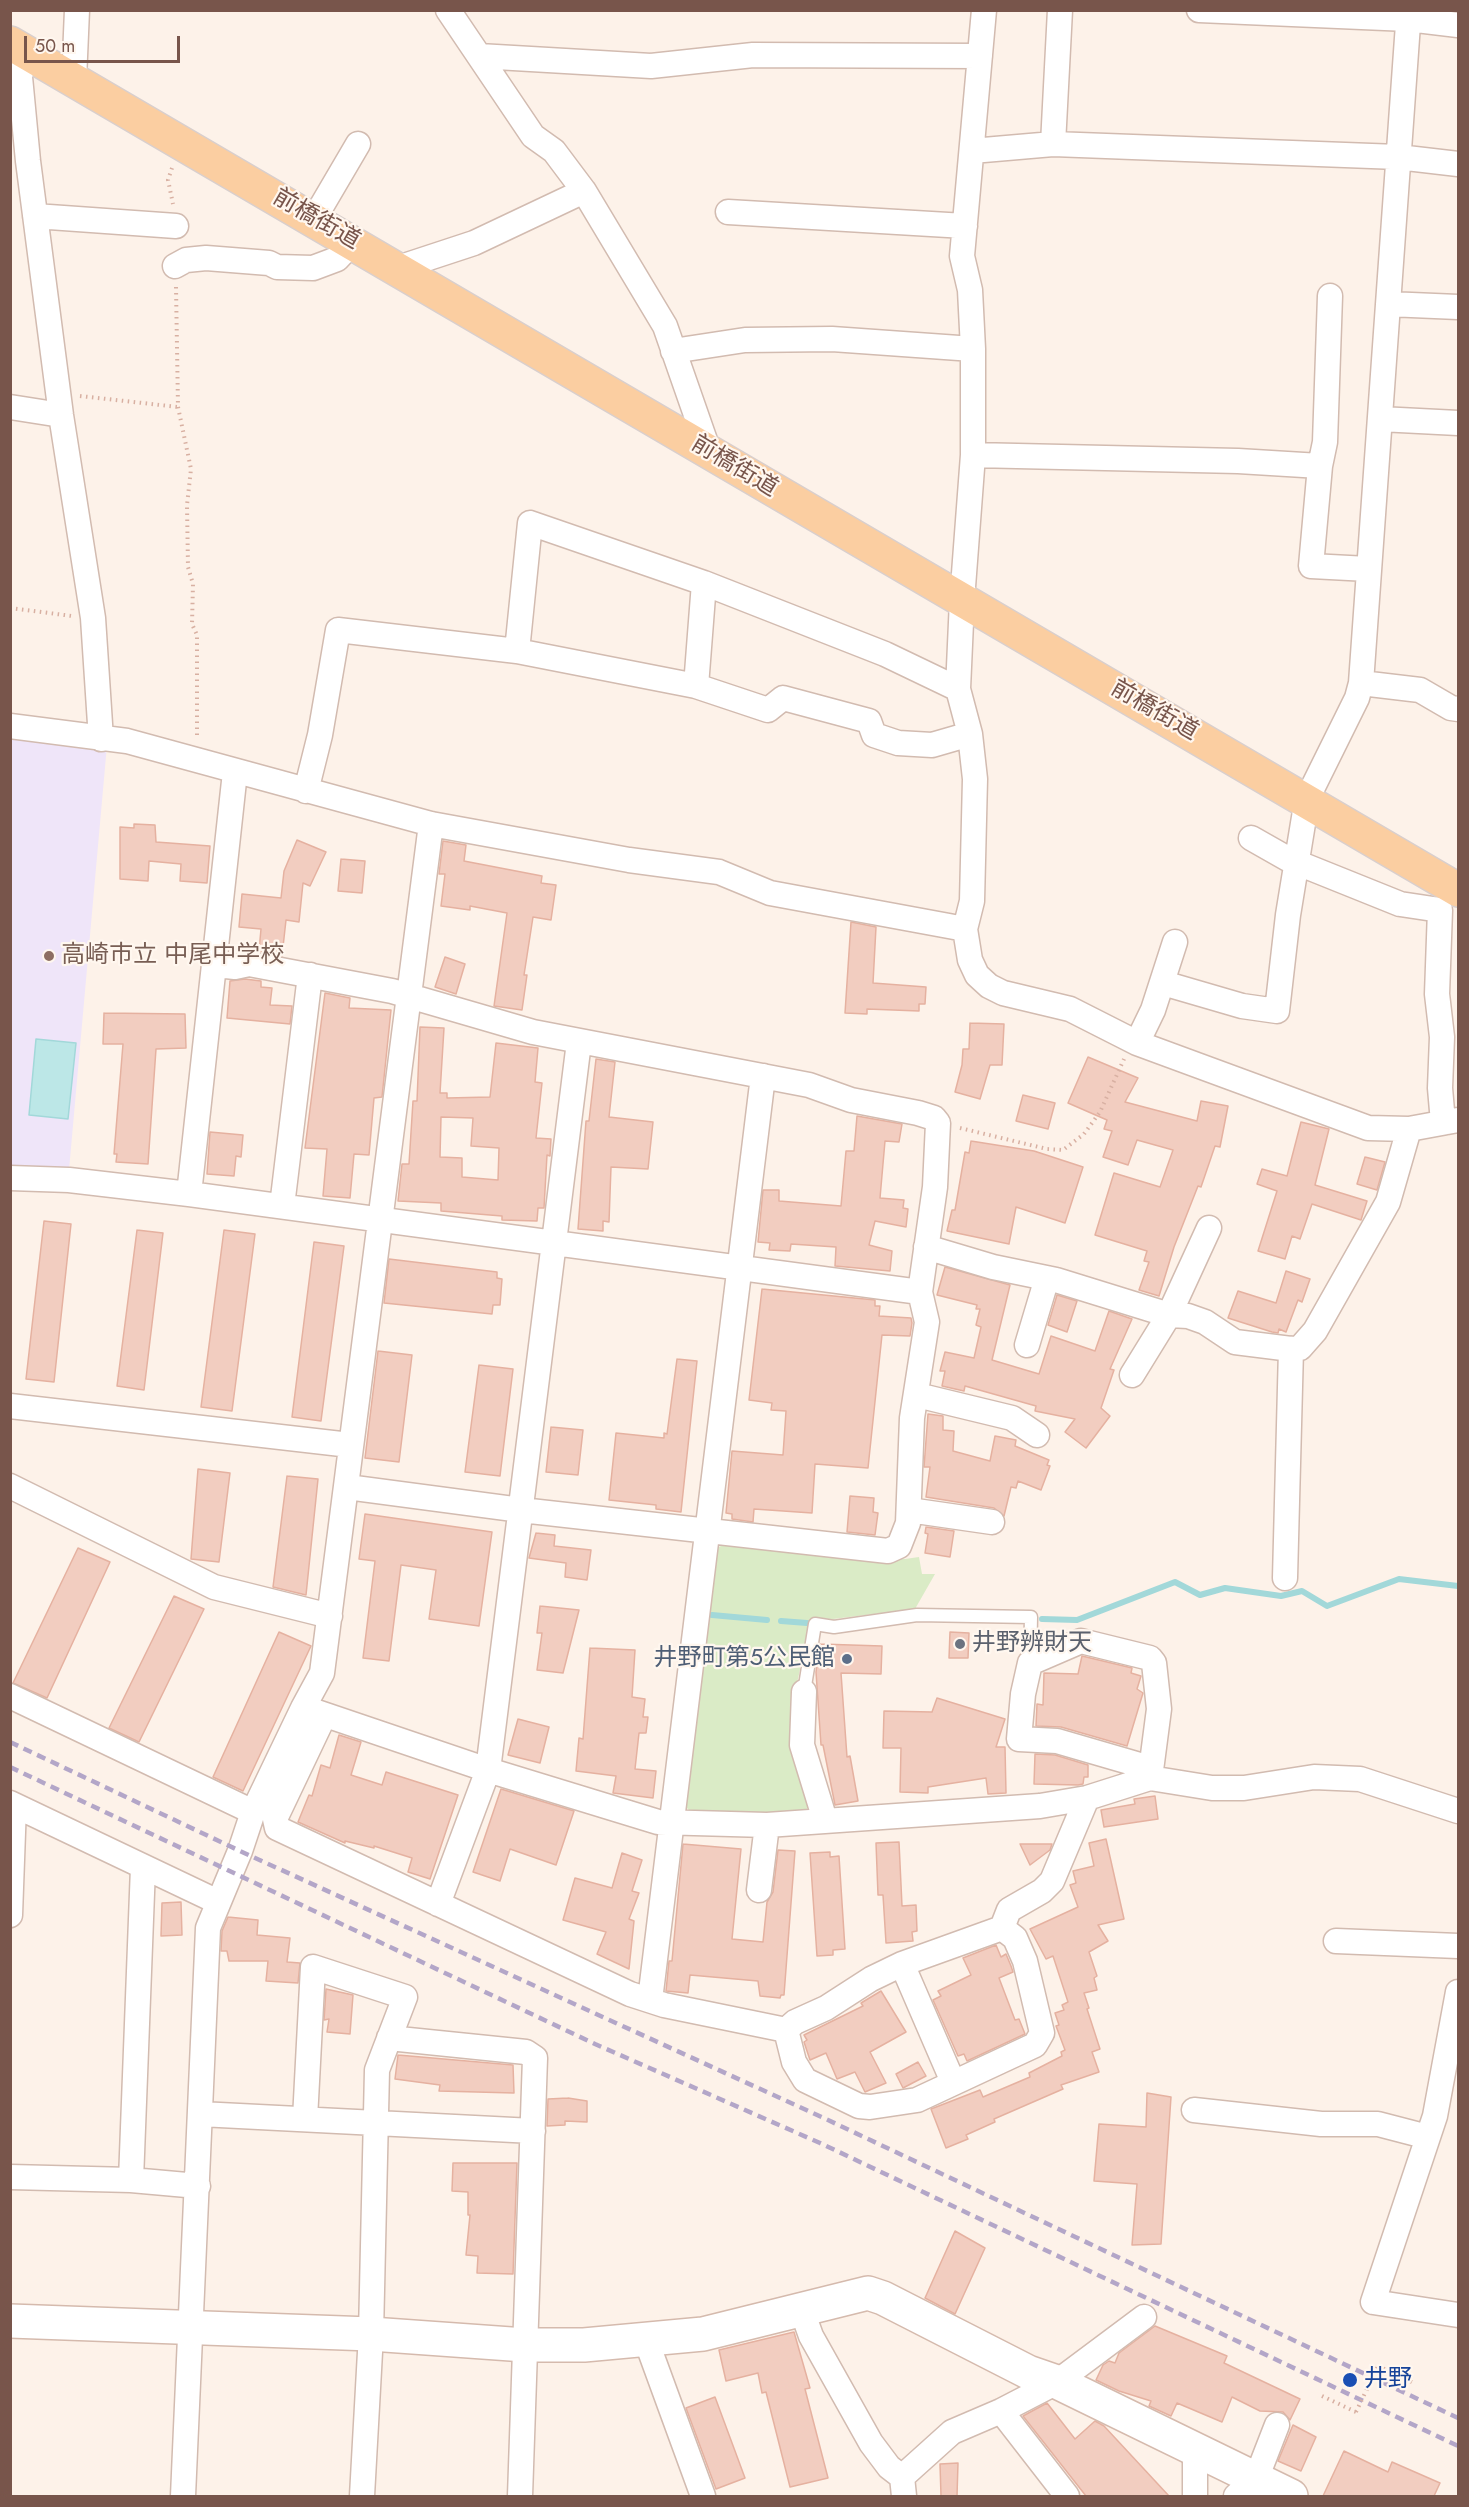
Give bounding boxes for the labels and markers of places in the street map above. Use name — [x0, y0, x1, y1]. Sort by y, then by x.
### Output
place label: 高崎市立 中尾中学校 — [61, 942, 284, 970]
marker: 高崎市立 中尾中学校 — [42, 949, 56, 963]
place label: 井野辨財天 — [972, 1630, 1092, 1658]
marker: 井野辨財天 — [953, 1637, 967, 1651]
place label: 井野町第5公民館 — [653, 1645, 835, 1673]
marker: 井野町第5公民館 — [840, 1652, 854, 1666]
place label: 井野 — [1364, 2366, 1412, 2394]
marker: 井野 — [1341, 2371, 1359, 2389]

